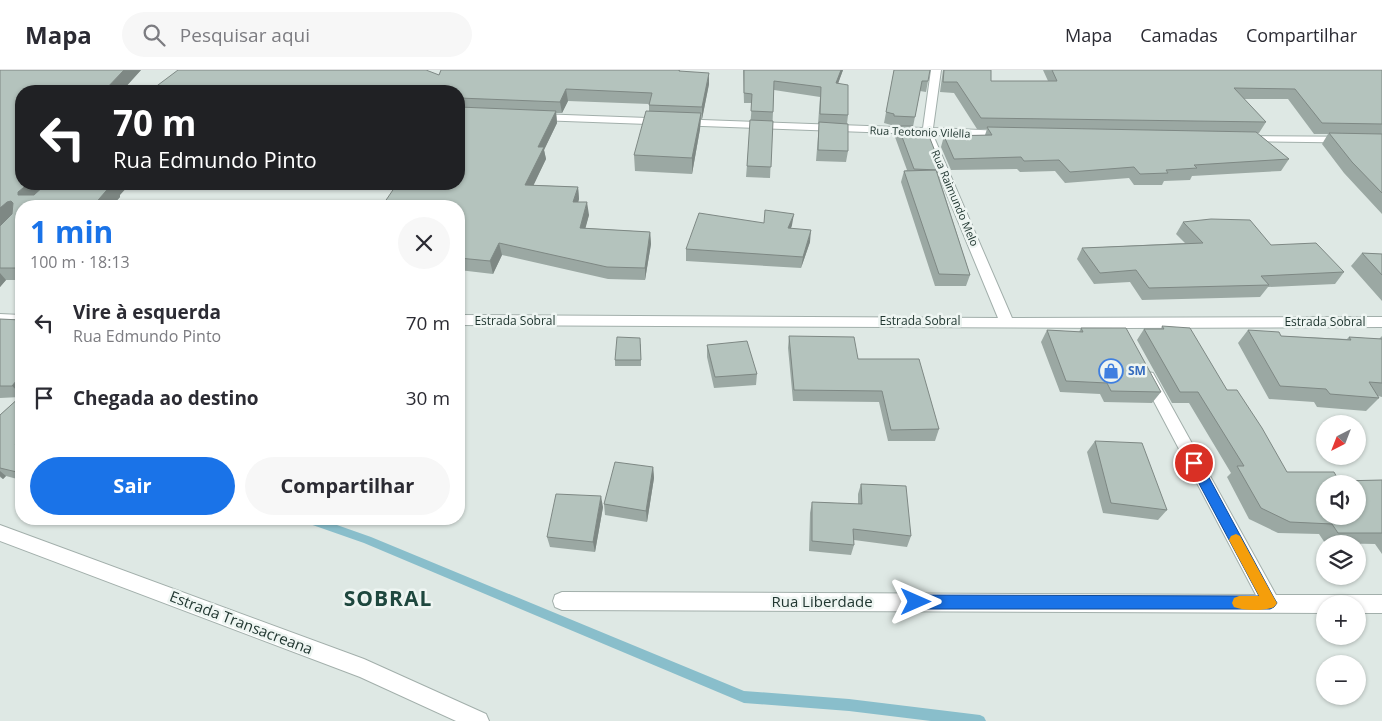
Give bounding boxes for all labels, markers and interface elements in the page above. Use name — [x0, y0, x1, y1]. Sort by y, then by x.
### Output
search box — [122, 12, 472, 57]
text: Mapa — [25, 18, 92, 51]
icon: search — [140, 21, 168, 49]
text: Pesquisar aqui — [180, 22, 310, 48]
text: Mapa — [1065, 23, 1112, 47]
text: Camadas — [1140, 23, 1218, 47]
text: Compartilhar — [1246, 23, 1357, 47]
text: 70 m — [113, 99, 196, 146]
icon: left — [30, 105, 95, 170]
street label: Rua Teotonio Vilella — [869, 122, 971, 141]
text: Rua Edmundo Pinto — [113, 144, 317, 174]
street label: Rua Raimundo Melo — [928, 147, 983, 249]
text: 1 min — [30, 211, 113, 252]
button: close — [398, 217, 450, 269]
text: 100 m · 18:13 — [30, 251, 130, 273]
text: Vire à esquerda — [73, 299, 221, 325]
icon: left — [30, 309, 58, 337]
text: 70 m — [406, 310, 450, 336]
street label: Estrada Sobral — [474, 312, 556, 329]
street label: Estrada Sobral — [879, 312, 961, 329]
street label: Estrada Sobral — [1284, 313, 1366, 330]
text: Rua Edmundo Pinto — [73, 325, 221, 347]
shop icon: SM — [1098, 358, 1124, 384]
place label: SM — [1128, 362, 1146, 379]
icon: arrive — [30, 384, 58, 412]
text: Chegada ao destino — [73, 385, 259, 411]
text: 30 m — [406, 385, 450, 411]
north arrow — [1316, 415, 1366, 465]
map controls — [1316, 415, 1366, 705]
pin — [1173, 442, 1215, 484]
icon: arrive — [1180, 449, 1208, 477]
button: Sair — [30, 457, 235, 515]
button: Compartilhar — [245, 457, 450, 515]
button: sound — [1316, 475, 1366, 525]
button: layers — [1316, 535, 1366, 585]
position arrow — [889, 575, 941, 627]
district label: SOBRAL — [344, 584, 432, 612]
street label: Estrada Transacreana — [167, 586, 316, 659]
street label: Rua Liberdade — [771, 591, 873, 611]
button: + — [1316, 595, 1366, 645]
button: − — [1316, 655, 1366, 705]

